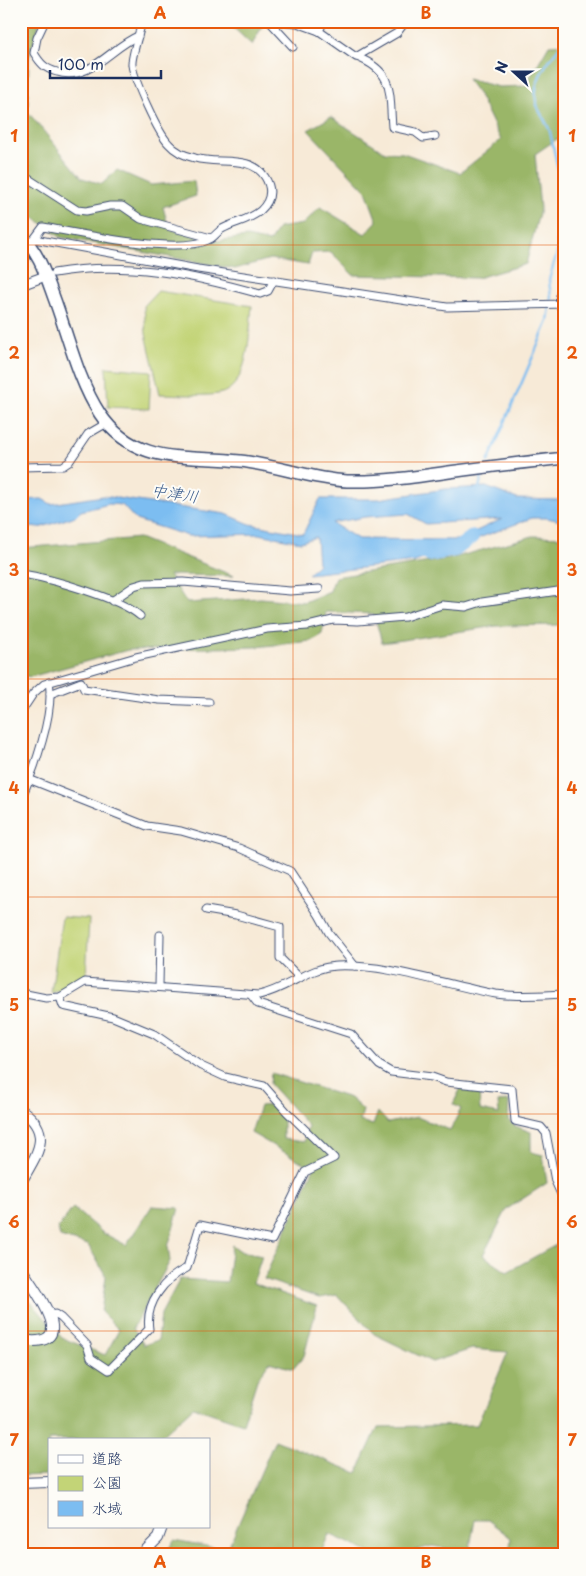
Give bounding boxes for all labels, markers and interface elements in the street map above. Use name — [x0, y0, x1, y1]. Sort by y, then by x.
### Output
text: A — [154, 0, 167, 24]
text: B — [421, 0, 432, 24]
scale bar — [50, 48, 161, 80]
north arrow — [488, 48, 538, 98]
text: 100 m — [58, 52, 104, 75]
text: N — [490, 58, 513, 76]
text: 1 — [10, 123, 18, 147]
text: 1 — [568, 123, 576, 147]
text: 2 — [8, 340, 20, 364]
text: 2 — [566, 340, 578, 364]
water label: 中津川 — [149, 476, 201, 508]
text: 3 — [9, 557, 19, 581]
text: 3 — [567, 557, 577, 581]
text: 4 — [9, 775, 20, 799]
text: 4 — [567, 775, 578, 799]
text: 5 — [9, 992, 19, 1016]
text: 5 — [567, 992, 577, 1016]
text: 6 — [8, 1209, 20, 1233]
text: 6 — [566, 1209, 578, 1233]
text: 7 — [9, 1427, 19, 1451]
text: 7 — [567, 1427, 577, 1451]
legend — [48, 1438, 210, 1528]
text: 道路 — [92, 1446, 122, 1469]
text: 公園 — [92, 1470, 122, 1493]
text: 水域 — [92, 1496, 122, 1519]
text: A — [154, 1549, 167, 1573]
text: B — [421, 1549, 432, 1573]

